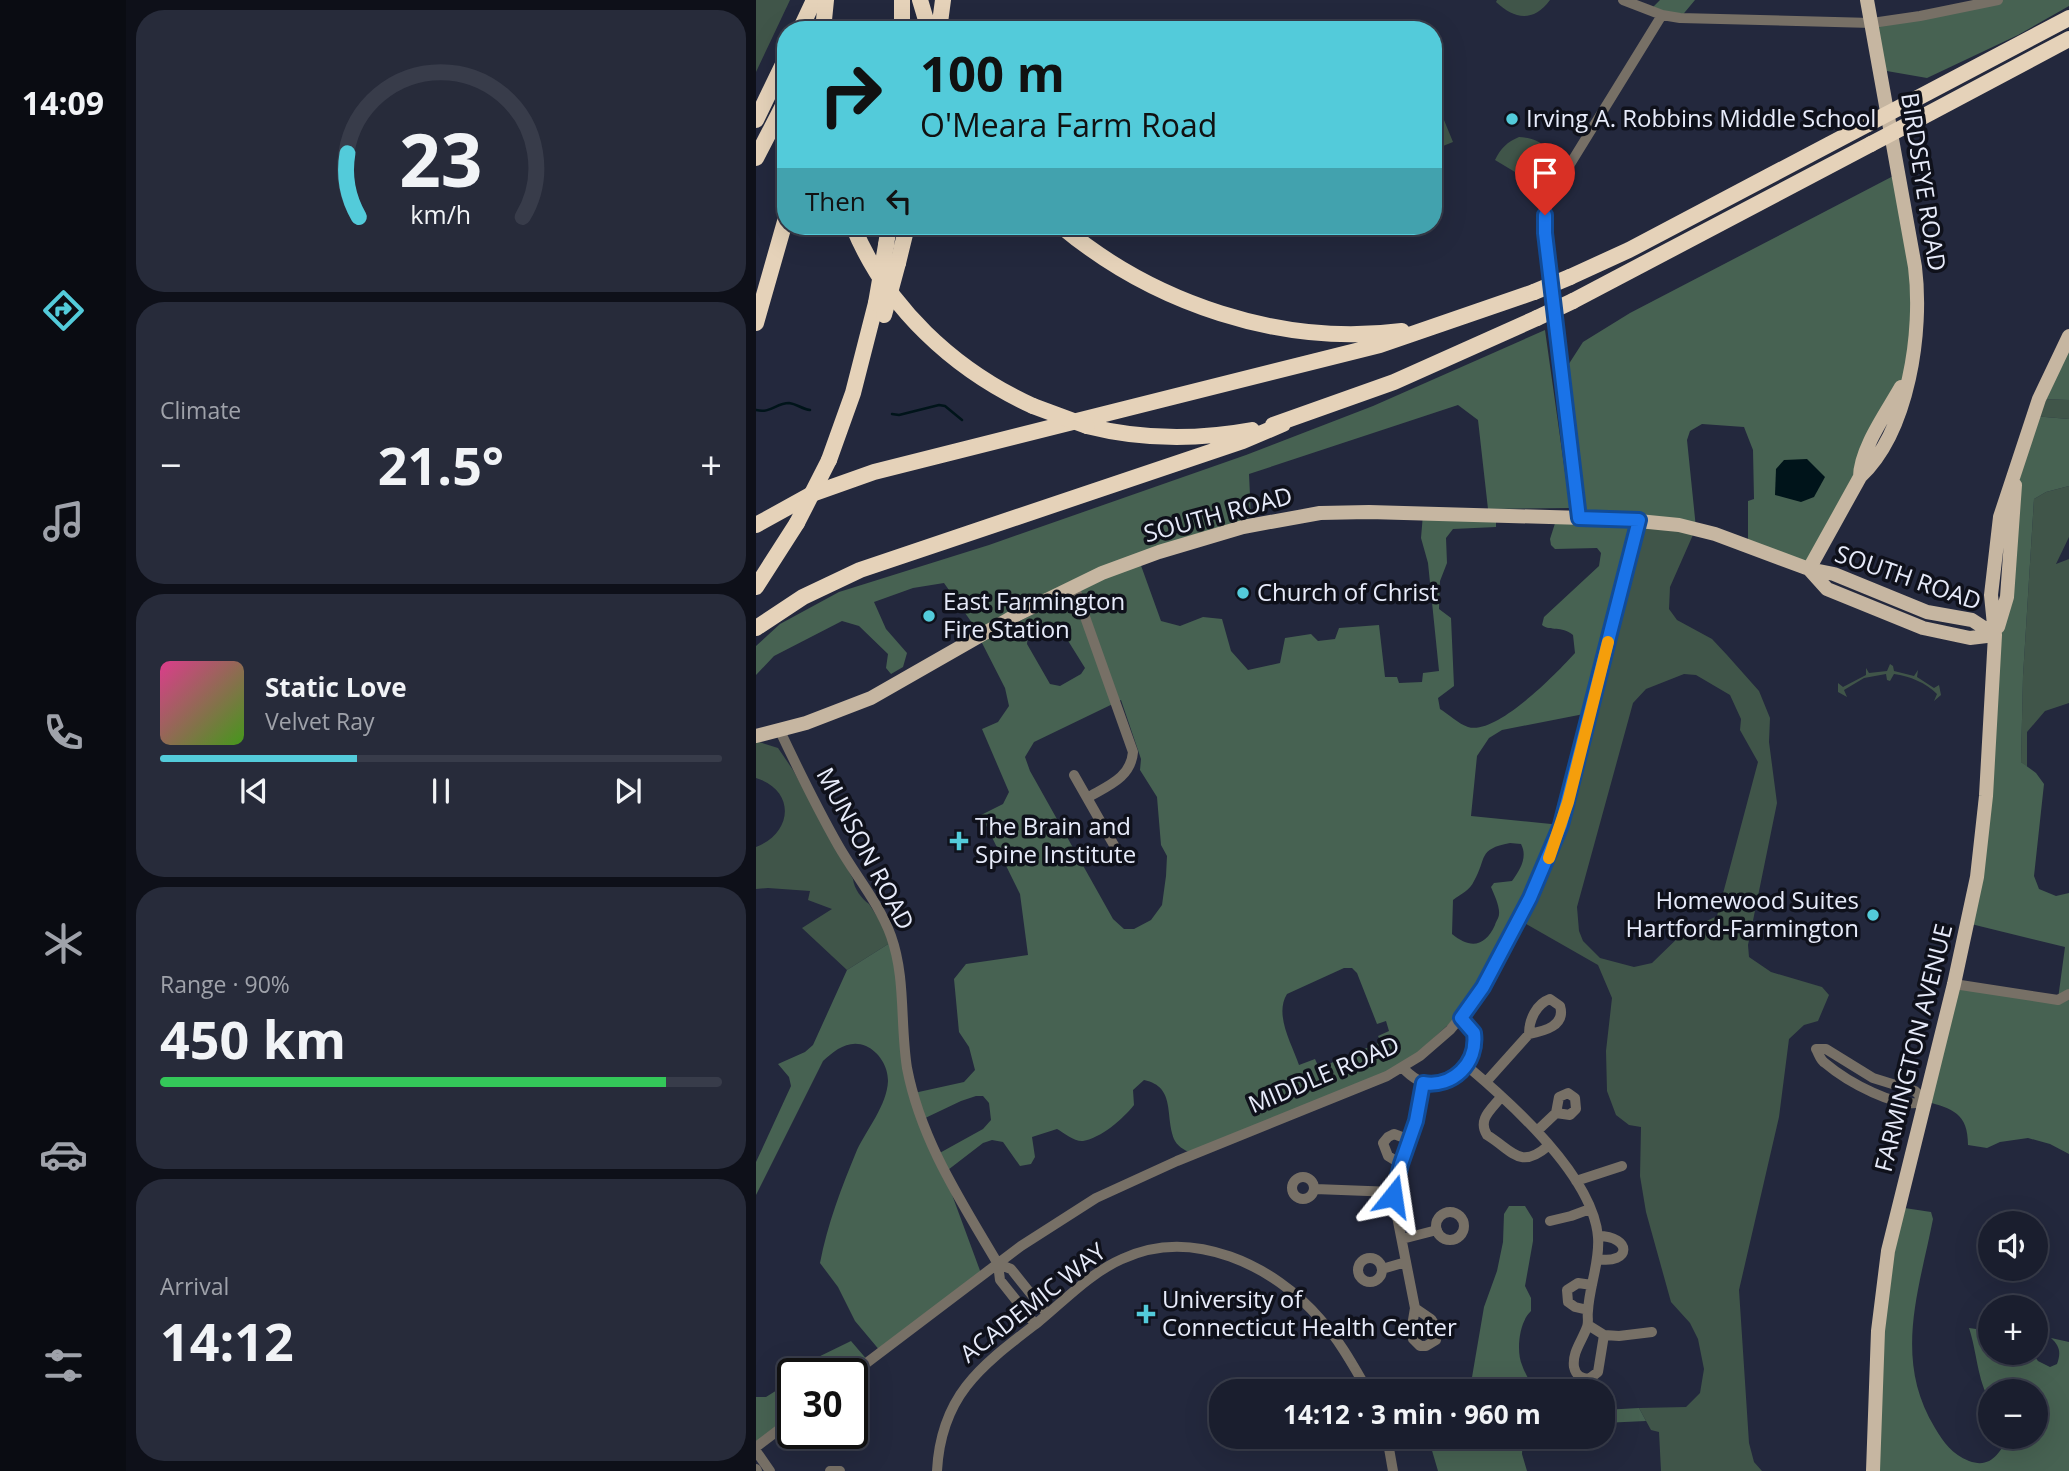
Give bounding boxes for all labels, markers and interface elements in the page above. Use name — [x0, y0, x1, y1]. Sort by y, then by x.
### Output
text: 100 m — [920, 40, 1065, 106]
icon: right — [805, 49, 896, 140]
text: 14:09 — [22, 81, 104, 124]
street label: BIRDSEYE ROAD — [1894, 90, 1955, 273]
place label: Irving A. Robbins Middle School — [1526, 101, 1876, 134]
text: O'Meara Farm Road — [920, 103, 1217, 146]
text: 23 — [399, 109, 483, 208]
marker: Irving A. Robbins Middle School — [1504, 111, 1520, 127]
pin — [1515, 143, 1575, 215]
icon: arrive — [1526, 154, 1564, 192]
icon: left — [880, 182, 918, 220]
text: Then — [805, 183, 866, 219]
text: km/h — [411, 197, 471, 231]
icon: directions — [39, 286, 88, 335]
text: Climate — [160, 394, 241, 426]
text: 21.5° — [378, 429, 504, 500]
text: − — [160, 438, 182, 490]
text: + — [700, 438, 722, 490]
street label: SOUTH ROAD — [1140, 478, 1296, 549]
icon: music — [39, 497, 88, 546]
street label: SOUTH ROAD — [1831, 536, 1986, 617]
place label: Church of Christ — [1257, 575, 1438, 608]
place label: East Farmington Fire Station — [943, 584, 1125, 645]
marker: Church of Christ — [1235, 585, 1251, 601]
marker: East Farmington Fire Station — [921, 608, 937, 624]
text: Static Love — [265, 669, 407, 705]
text: Velvet Ray — [265, 705, 375, 737]
icon: phone — [39, 708, 88, 757]
street label: MUNSON ROAD — [810, 761, 923, 935]
icon: previous — [235, 772, 273, 810]
icon: pause — [422, 772, 460, 810]
icon: next — [609, 772, 647, 810]
place label: The Brain and Spine Institute — [975, 809, 1136, 870]
marker: The Brain and Spine Institute — [949, 831, 969, 851]
place label: Homewood Suites Hartford-Farmington — [1626, 883, 1859, 944]
marker: Homewood Suites Hartford-Farmington — [1865, 907, 1881, 923]
icon: climate — [39, 919, 88, 968]
street label: FARMINGTON AVENUE — [1866, 920, 1959, 1175]
text: Range · 90% — [160, 968, 290, 1000]
text: 450 km — [160, 1003, 346, 1074]
street label: MIDDLE ROAD — [1243, 1027, 1404, 1120]
icon: car — [39, 1130, 88, 1179]
position arrow — [1356, 1159, 1430, 1233]
map controls — [1978, 1211, 2048, 1449]
button: sound — [1978, 1211, 2048, 1281]
street label: ACADEMIC WAY — [952, 1234, 1112, 1369]
text: Arrival — [160, 1270, 229, 1302]
place label: University of Connecticut Health Center — [1162, 1282, 1457, 1343]
button: + — [1978, 1295, 2048, 1365]
marker: University of Connecticut Health Center — [1136, 1304, 1156, 1324]
text: 14:12 — [160, 1305, 294, 1376]
icon: filters — [39, 1341, 88, 1390]
speed limit sign: 30 — [777, 1358, 868, 1449]
button: − — [1978, 1379, 2048, 1449]
text: 14:12 · 3 min · 960 m — [1283, 1396, 1541, 1432]

